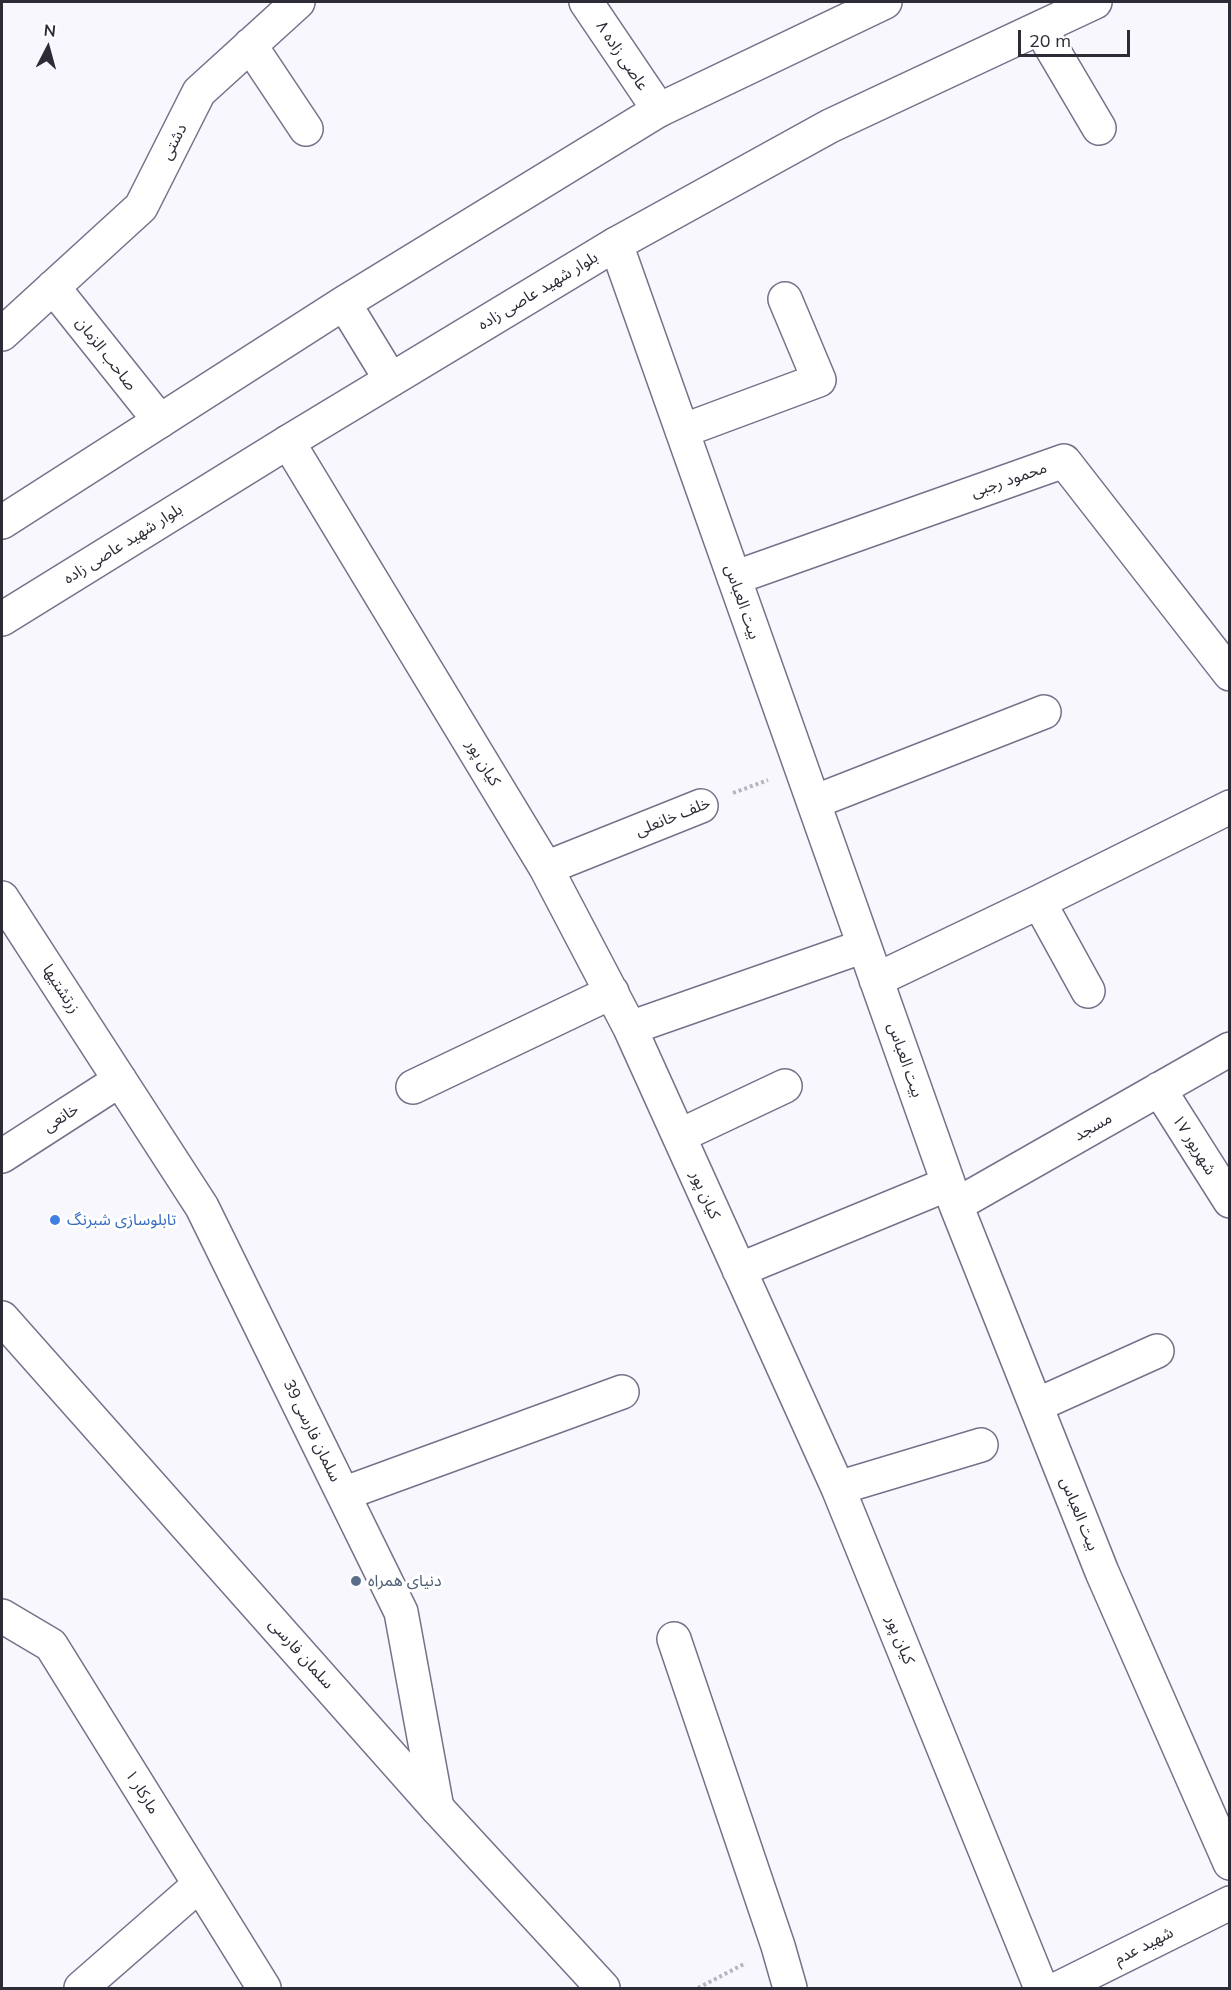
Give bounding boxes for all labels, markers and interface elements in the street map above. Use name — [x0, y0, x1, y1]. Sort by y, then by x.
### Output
north arrow — [18, 18, 78, 78]
street label: عاصی زاده ۸ — [592, 18, 652, 94]
scale bar — [1021, 18, 1134, 56]
text: N — [43, 20, 57, 41]
text: 20 m — [1029, 29, 1071, 52]
street label: دشتی — [157, 121, 191, 163]
street label: بلوار شهید عاصی زاده — [475, 248, 601, 334]
street label: صاحب الزمان — [71, 313, 141, 395]
street label: محمود رجبی — [968, 458, 1050, 502]
street label: بلوار شهید عاصی زاده — [60, 500, 186, 588]
street label: بیت العباس — [720, 562, 764, 642]
street label: کیان پور — [462, 736, 504, 790]
street label: خلف خانعلی — [633, 793, 713, 841]
street label: زرتشتیها — [38, 961, 84, 1017]
street label: بیت العباس — [883, 1020, 927, 1100]
street label: خانعی — [40, 1099, 82, 1137]
street label: مسجد — [1071, 1109, 1115, 1145]
street label: ۱۷ شهریور — [1168, 1111, 1220, 1179]
street label: کیان پور — [686, 1168, 724, 1222]
place label: تابلوسازی شبرنگ — [67, 1210, 176, 1230]
marker: تابلوسازی شبرنگ — [48, 1213, 62, 1227]
street label: سلمان فارسی 39 — [279, 1377, 345, 1485]
street label: بیت العباس — [1056, 1474, 1102, 1554]
place label: دنیای همراه — [368, 1571, 442, 1591]
marker: دنیای همراه — [349, 1574, 363, 1588]
street label: کیان پور — [882, 1613, 918, 1667]
street label: سلمان فارسی — [264, 1615, 338, 1693]
street label: مارکار ۱ — [121, 1766, 163, 1818]
street label: شهید عدم — [1111, 1923, 1177, 1969]

